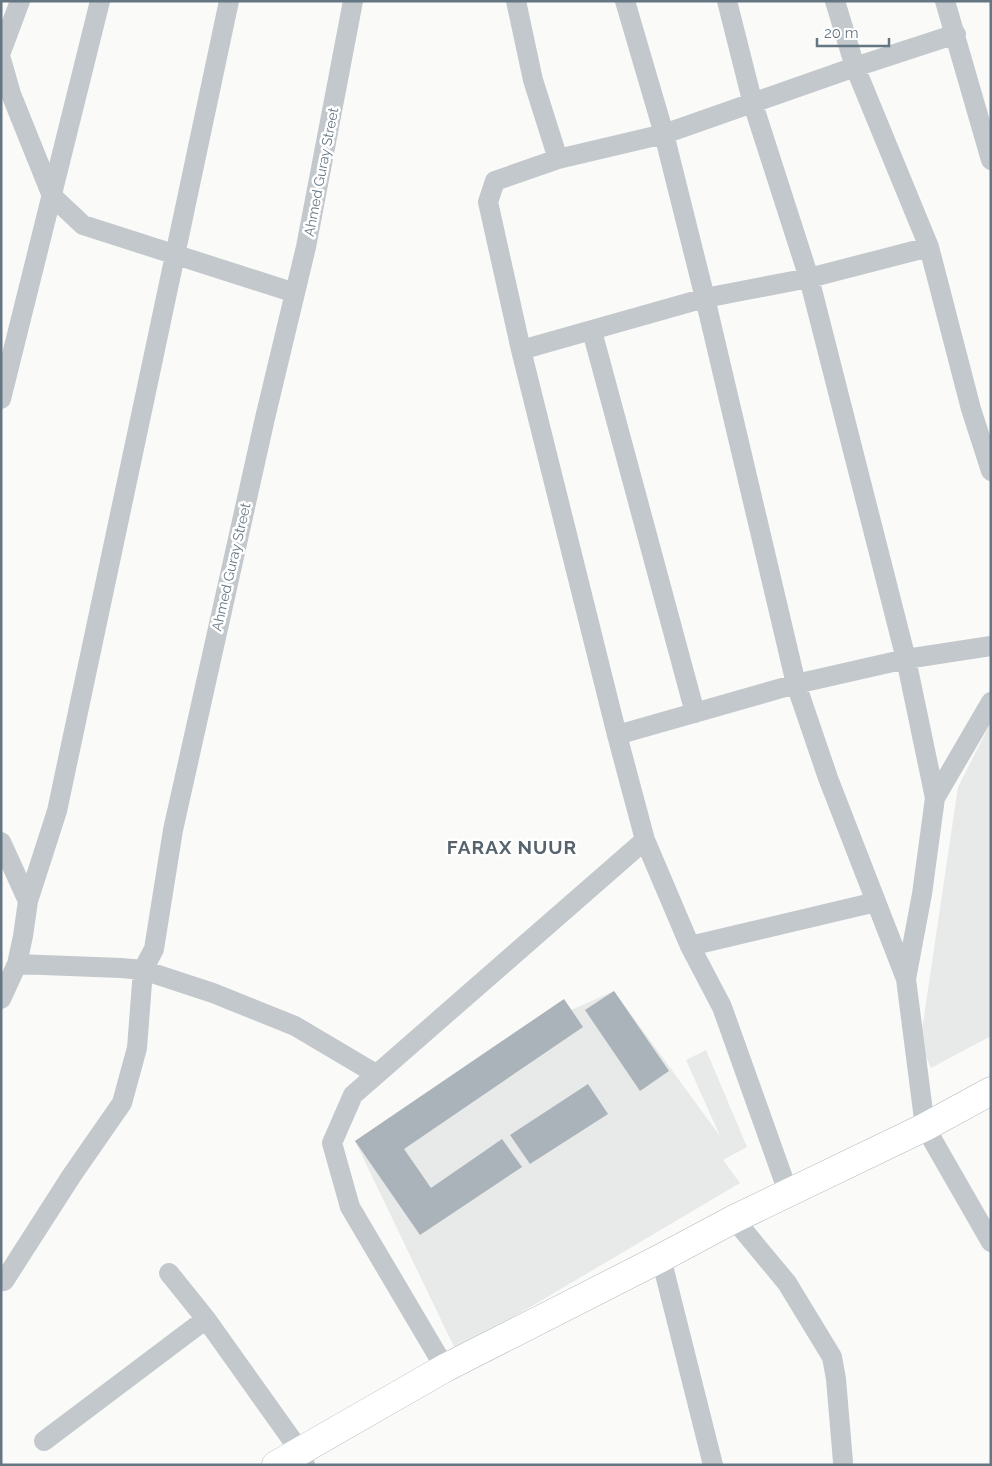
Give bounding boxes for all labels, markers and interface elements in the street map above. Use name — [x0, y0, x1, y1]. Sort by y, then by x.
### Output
scale bar — [817, 15, 890, 47]
text: 20 m — [824, 24, 859, 42]
street label: Ahmed Guray Street — [301, 106, 341, 238]
street label: Ahmed Guray Street — [208, 501, 254, 633]
district label: FARAX NUUR — [447, 836, 577, 858]

